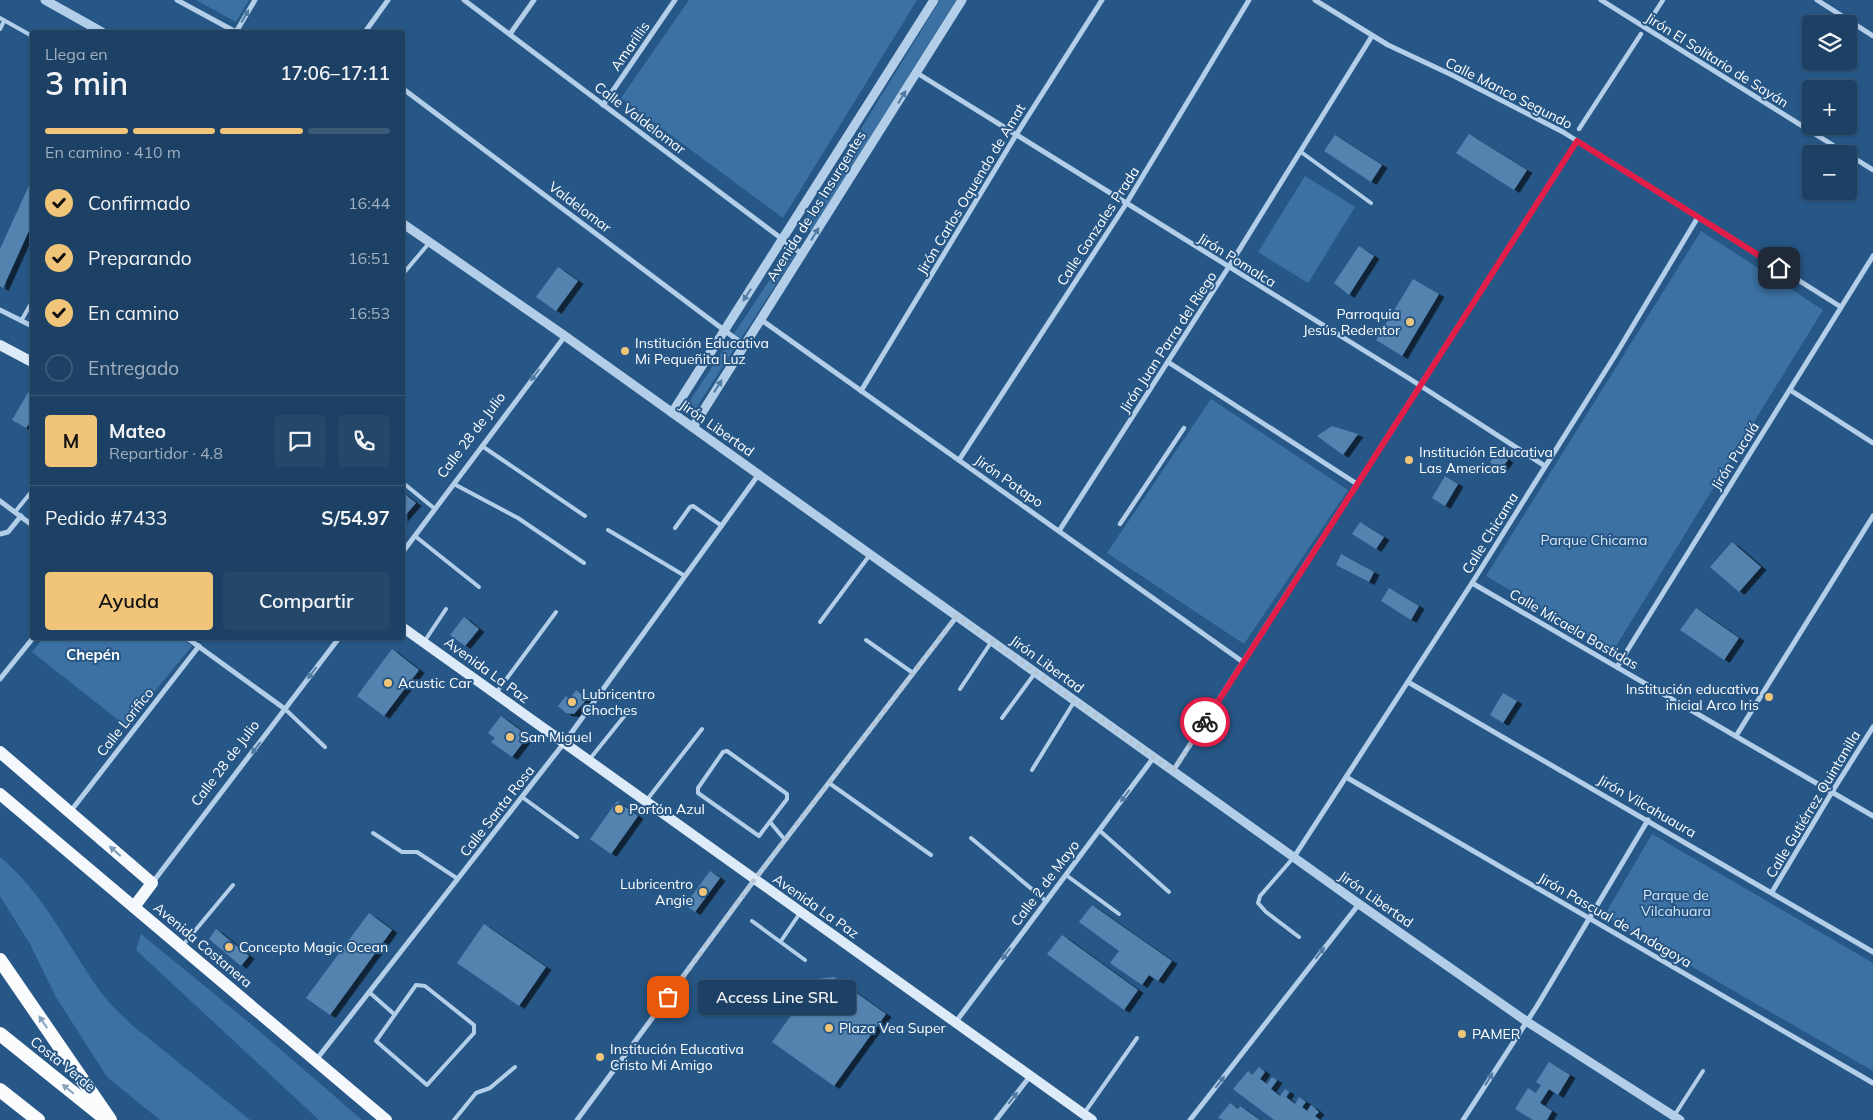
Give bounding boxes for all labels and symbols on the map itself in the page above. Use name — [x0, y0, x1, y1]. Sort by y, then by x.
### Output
street label: Jirón El Solitario de Sayán — [1642, 9, 1792, 111]
one-way arrow — [241, 10, 250, 23]
street label: Amarillis — [606, 18, 654, 74]
street label: Calle Manco Segundo — [1442, 53, 1576, 133]
street label: Calle Valdelomar — [591, 78, 690, 159]
one-way arrow — [897, 90, 906, 103]
street label: Jirón Carlos Oquendo de Amat — [913, 100, 1029, 278]
street label: Avenida de los Insurgentes — [762, 127, 870, 285]
street label: Calle Gonzales Prada — [1053, 163, 1143, 289]
street label: Valdelomar — [545, 178, 616, 237]
one-way arrow — [810, 227, 820, 241]
street label: Jirón Pomalca — [1195, 229, 1279, 291]
pin — [1758, 247, 1800, 289]
street label: Jirón Juan Parra del Riego — [1115, 268, 1221, 416]
one-way arrow — [742, 289, 751, 302]
place label: Parroquia Jesús Redentor — [1303, 305, 1401, 339]
marker: Parroquia Jesús Redentor — [1404, 316, 1416, 328]
place label: Institución Educativa Mi Pequeñita Luz — [635, 334, 769, 368]
marker: Institución Educativa Mi Pequeñita Luz — [619, 345, 631, 357]
one-way arrow — [530, 368, 541, 381]
one-way arrow — [714, 379, 723, 393]
street label: Calle 28 de Julio — [433, 388, 509, 482]
street label: Jirón Libertad — [676, 396, 758, 460]
street label: Jirón Pucalá — [1707, 419, 1763, 493]
place label: Institución Educativa Las Americas — [1419, 443, 1553, 477]
street label: Jirón Patapo — [971, 451, 1047, 511]
marker: Institución Educativa Las Americas — [1403, 454, 1415, 466]
street label: Calle Chicama — [1458, 489, 1522, 577]
park label: Parque Chicama — [1541, 531, 1648, 549]
street label: Calle Micaela Bastidas — [1506, 585, 1642, 673]
street label: Jirón Libertad — [1007, 631, 1087, 697]
street label: Avenida La Paz — [441, 633, 533, 707]
district label: Chepén — [66, 645, 120, 664]
one-way arrow — [307, 666, 317, 680]
place label: Acustic Car — [398, 674, 473, 692]
marker: Acustic Car — [382, 677, 394, 689]
place label: Institución educativa inicial Arco Iris — [1626, 680, 1759, 714]
street label: Calle Lorifico — [93, 684, 157, 760]
place label: Lubricentro Choches — [582, 685, 655, 719]
marker: Institución educativa inicial Arco Iris — [1763, 691, 1775, 703]
marker: Lubricentro Choches — [566, 696, 578, 708]
courier — [1180, 697, 1230, 747]
street label: Calle 28 de Julio — [187, 716, 263, 810]
street label: Calle Gutiérrez Quintanilla — [1762, 727, 1864, 881]
place label: San Miguel — [520, 728, 592, 746]
marker: San Miguel — [504, 731, 516, 743]
one-way arrow — [250, 741, 261, 754]
street label: Calle Santa Rosa — [456, 762, 538, 860]
street label: Jirón Vilcahuaura — [1595, 771, 1699, 841]
one-way arrow — [1119, 789, 1130, 802]
place label: Portón Azul — [629, 800, 705, 818]
marker: Portón Azul — [613, 803, 625, 815]
street label: Calle 2 de Mayo — [1007, 836, 1083, 930]
one-way arrow — [109, 846, 121, 857]
street label: Jirón Libertad — [1335, 867, 1417, 931]
street label: Jirón Pascual de Andagoya — [1535, 869, 1695, 971]
street label: Avenida La Paz — [769, 870, 863, 942]
place label: Lubricentro Angie — [620, 875, 693, 909]
marker: Lubricentro Angie — [697, 886, 709, 898]
park label: Parque de Vilcahuara — [1641, 886, 1711, 920]
street label: Avenida Costanera — [150, 898, 256, 992]
place label: Concepto Magic Ocean — [239, 938, 388, 956]
marker: Concepto Magic Ocean — [223, 941, 235, 953]
one-way arrow — [1315, 946, 1325, 960]
one-way arrow — [1001, 947, 1011, 961]
pin — [647, 976, 689, 1018]
callout: Access Line SRL — [698, 980, 856, 1014]
one-way arrow — [38, 1015, 48, 1029]
place label: Plaza Vea Super — [839, 1019, 947, 1037]
marker: Plaza Vea Super — [823, 1022, 835, 1034]
place label: PAMER — [1472, 1025, 1521, 1043]
marker: PAMER — [1456, 1028, 1468, 1040]
street label: Costa Verde — [27, 1032, 99, 1096]
place label: Institución Educativa Cristo Mi Amigo — [610, 1040, 744, 1074]
marker: Institución Educativa Cristo Mi Amigo — [594, 1051, 606, 1063]
one-way arrow — [1484, 1072, 1494, 1085]
one-way arrow — [1215, 1075, 1225, 1088]
one-way arrow — [62, 1084, 75, 1095]
one-way arrow — [1008, 1092, 1019, 1105]

